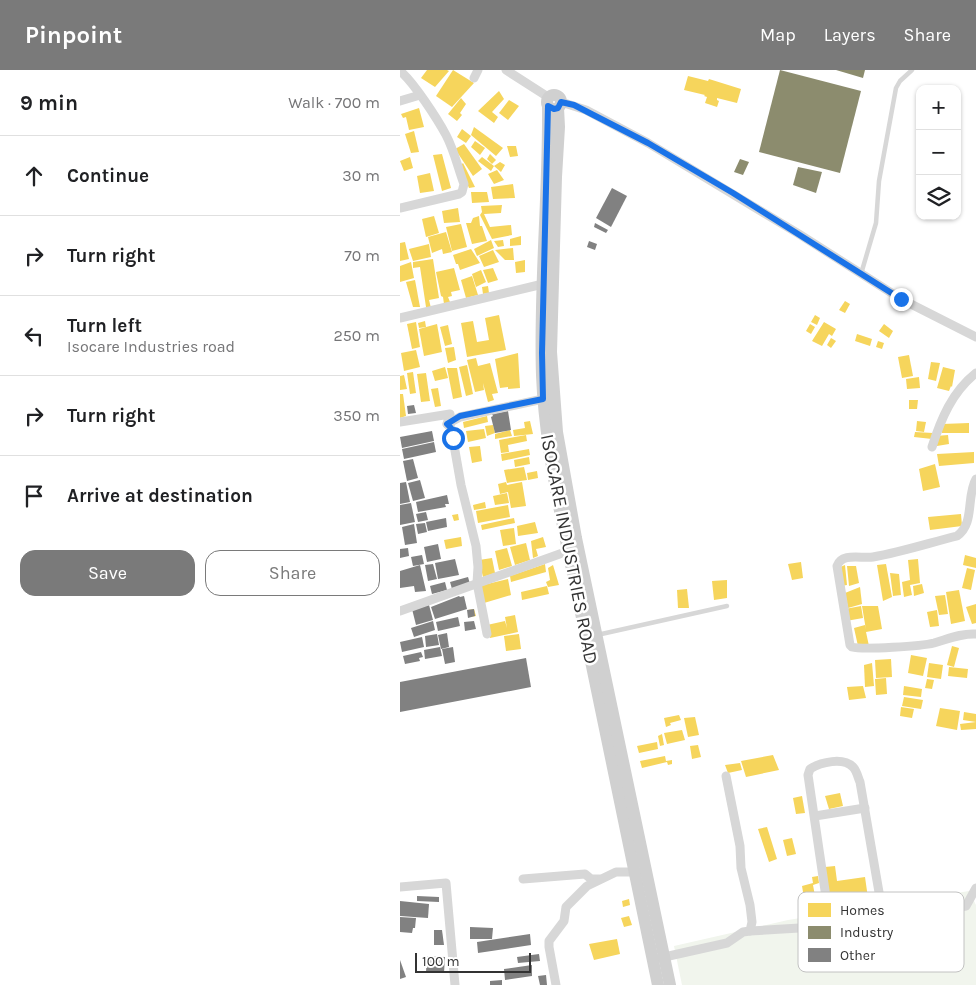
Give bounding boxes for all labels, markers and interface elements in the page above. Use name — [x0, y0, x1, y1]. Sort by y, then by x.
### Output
text: Pinpoint — [25, 21, 122, 49]
text: Map — [760, 24, 796, 46]
text: Layers — [824, 24, 876, 46]
text: Share — [904, 24, 951, 46]
map controls — [916, 85, 961, 220]
button: + — [916, 85, 961, 130]
text: 9 min — [20, 91, 78, 115]
text: Walk · 700 m — [288, 93, 380, 112]
button: − — [916, 130, 961, 175]
icon: ahead — [20, 162, 48, 190]
text: Continue — [67, 165, 149, 187]
text: 30 m — [342, 166, 380, 185]
button: layers — [916, 175, 961, 220]
icon: right — [20, 242, 48, 270]
text: Turn right — [67, 245, 156, 267]
text: 70 m — [344, 246, 380, 265]
route end — [890, 288, 913, 311]
text: Turn left — [67, 315, 142, 337]
icon: left — [20, 322, 48, 350]
text: 250 m — [333, 326, 380, 345]
text: Isocare Industries road — [67, 337, 235, 356]
icon: right — [20, 402, 48, 430]
text: Turn right — [67, 405, 156, 427]
text: 350 m — [333, 406, 380, 425]
route start — [442, 427, 465, 450]
street label: ISOCARE INDUSTRIES ROAD — [536, 432, 602, 666]
icon: arrive — [20, 482, 48, 510]
text: Arrive at destination — [67, 485, 253, 507]
button: Save — [20, 550, 195, 596]
button: Share — [205, 550, 380, 596]
legend — [798, 892, 964, 972]
text: Homes — [840, 902, 885, 919]
text: Industry — [840, 924, 894, 941]
text: Other — [840, 947, 876, 964]
scale bar — [415, 950, 531, 973]
text: 100 m — [422, 953, 460, 970]

